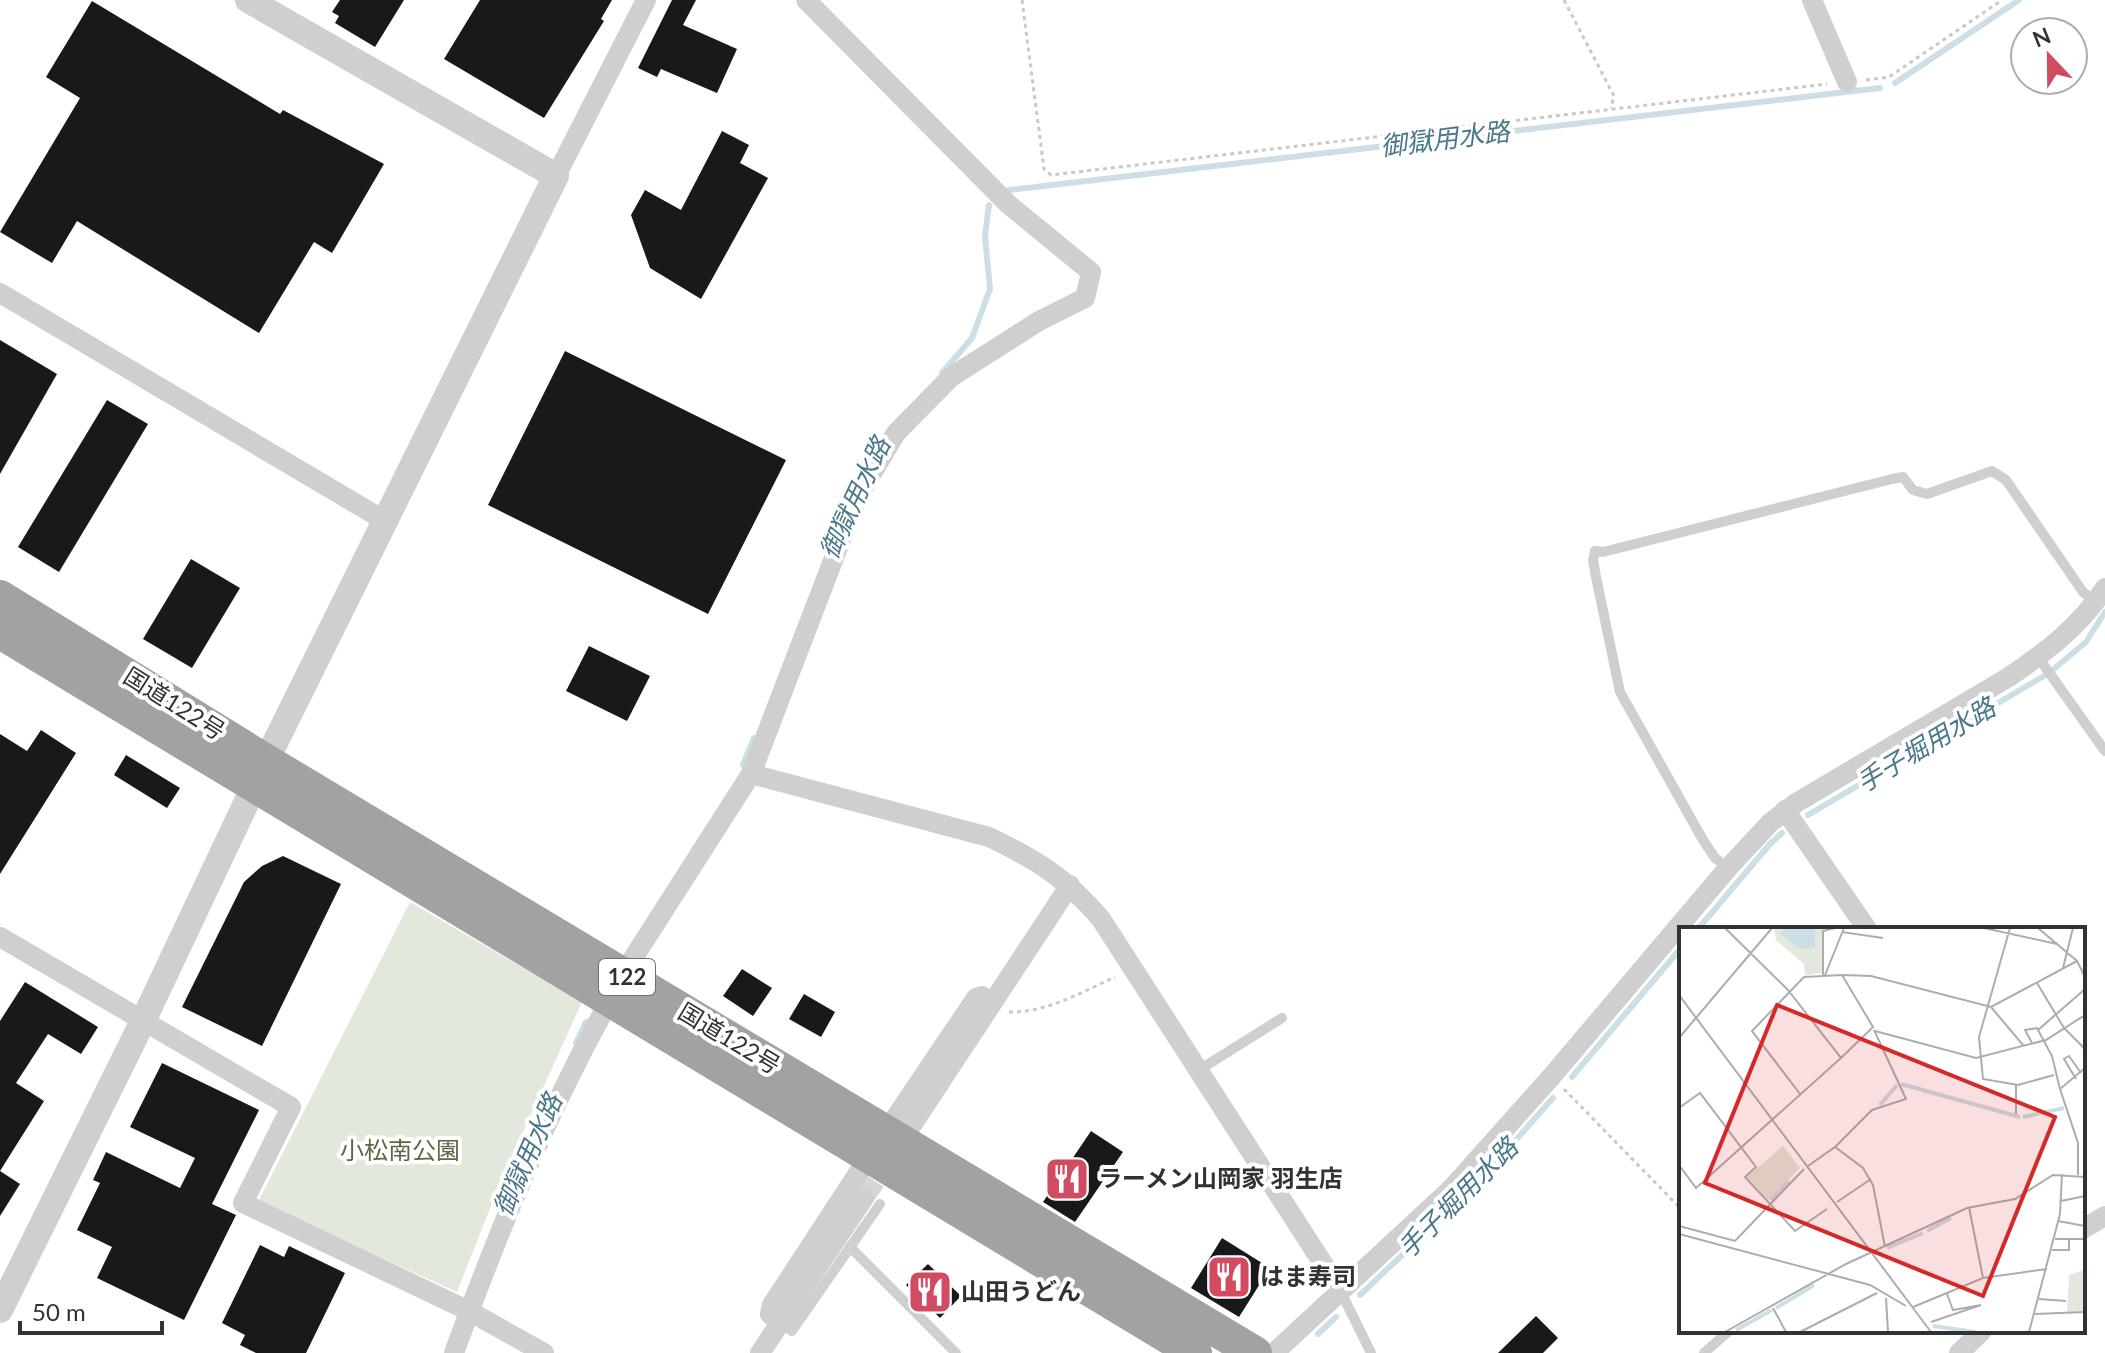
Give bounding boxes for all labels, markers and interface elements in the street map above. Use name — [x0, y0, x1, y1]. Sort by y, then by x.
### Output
north arrow — [2009, 16, 2089, 96]
text: N — [2028, 21, 2054, 53]
water label: 御獄用水路 — [1378, 114, 1513, 162]
water label: 御獄用水路 — [812, 430, 897, 563]
street label: 国道122号 — [119, 660, 231, 745]
water label: 手子堀用水路 — [1850, 689, 2002, 798]
inset map — [1679, 927, 2085, 1333]
road number: 122 — [599, 959, 655, 995]
street label: 国道122号 — [674, 996, 786, 1079]
water label: 御獄用水路 — [486, 1087, 569, 1220]
water label: 手子堀用水路 — [1391, 1129, 1525, 1264]
park label: 小松南公園 — [340, 1135, 460, 1164]
restaurant icon: ラーメン山岡家 羽生店 — [1043, 1155, 1091, 1203]
place label: ラーメン山岡家 羽生店 — [1098, 1163, 1343, 1192]
restaurant icon: はま寿司 — [1205, 1253, 1253, 1301]
place label: はま寿司 — [1260, 1261, 1356, 1290]
restaurant icon: 山田うどん — [906, 1268, 954, 1316]
place label: 山田うどん — [961, 1276, 1081, 1305]
scale bar — [20, 1285, 162, 1335]
text: 50 m — [32, 1297, 86, 1326]

